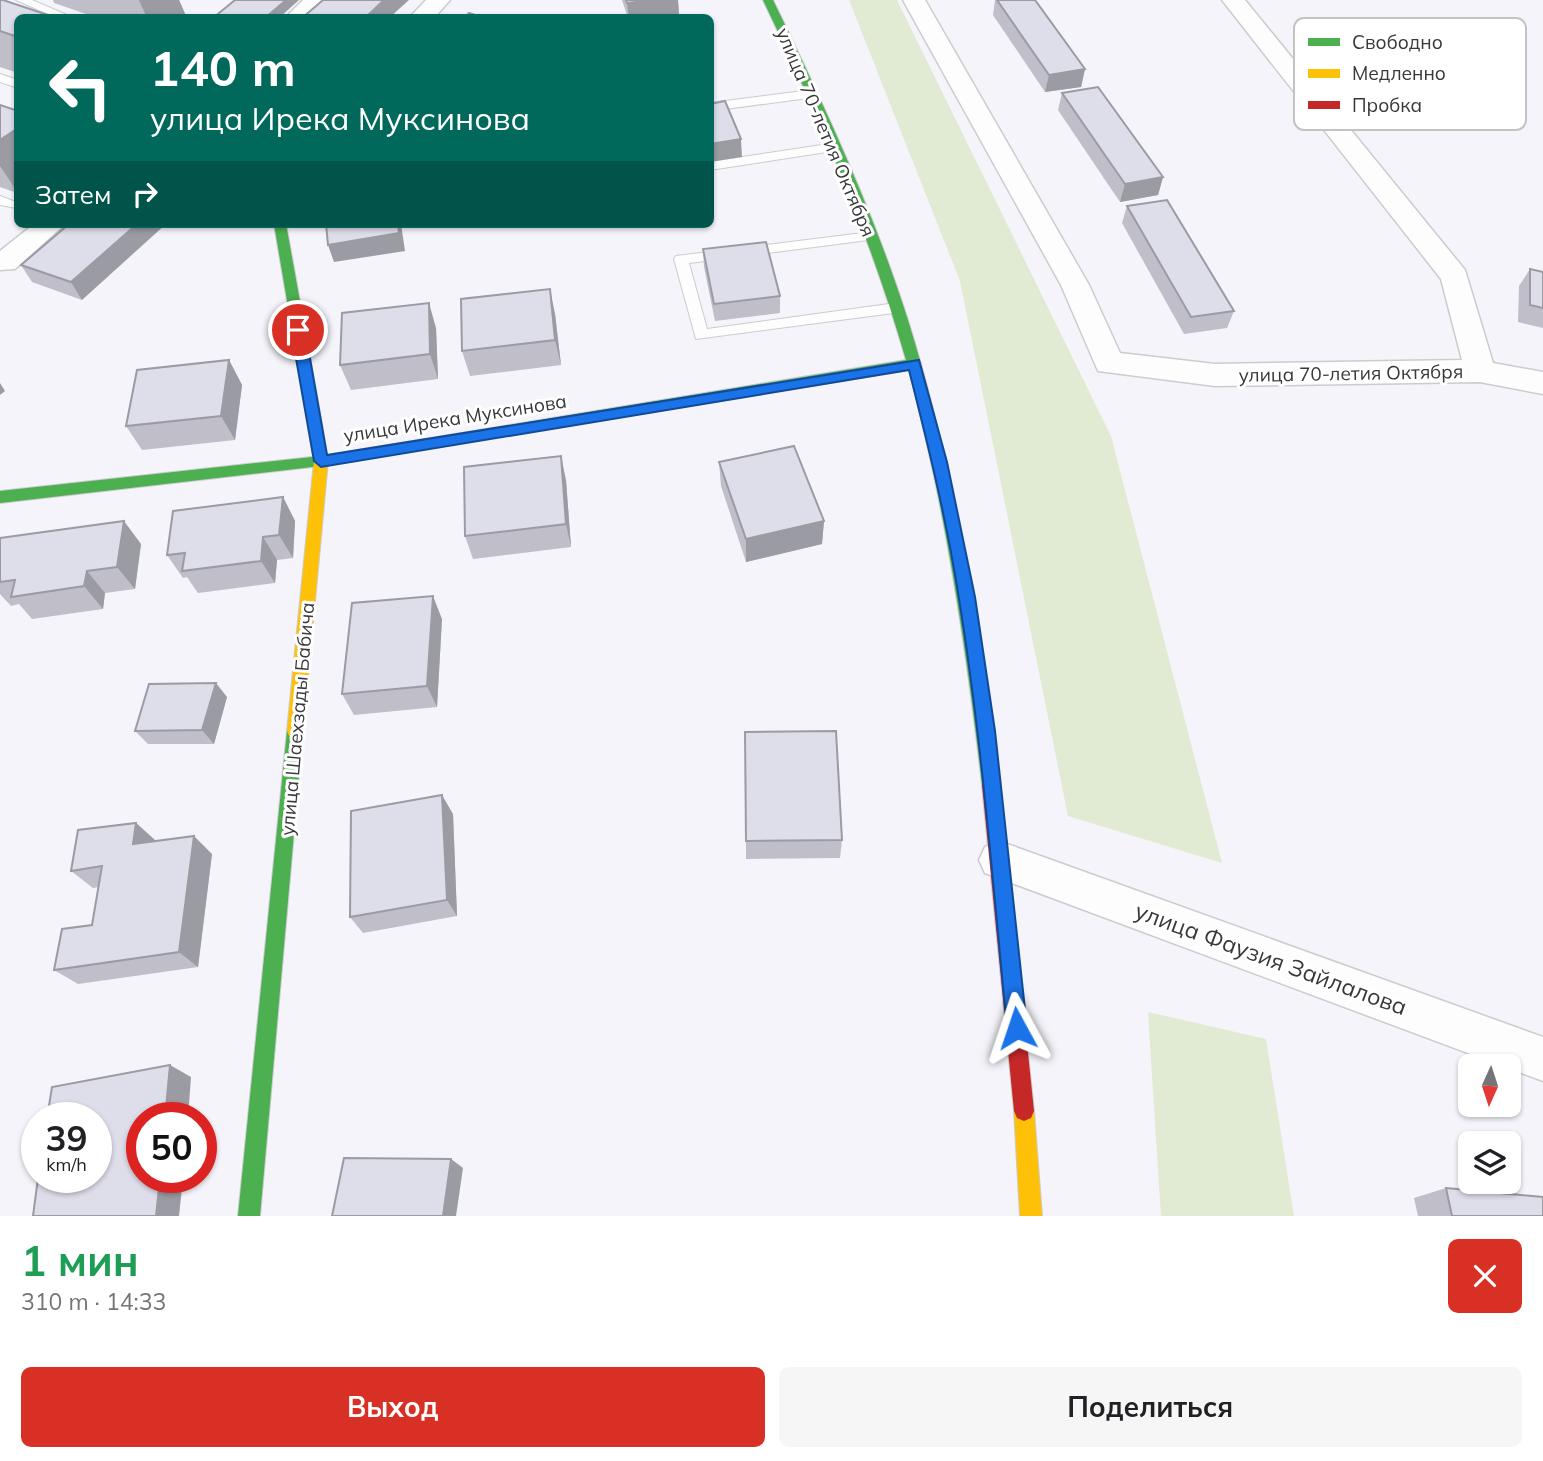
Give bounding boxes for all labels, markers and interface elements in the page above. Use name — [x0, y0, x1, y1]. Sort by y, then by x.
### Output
legend — [1294, 18, 1526, 130]
street label: улица 70-летия Октября — [771, 24, 881, 240]
text: Свободно — [1352, 30, 1443, 54]
text: 140 m — [150, 37, 296, 98]
icon: left — [35, 42, 126, 133]
text: Медленно — [1352, 61, 1446, 85]
text: Пробка — [1352, 93, 1422, 117]
text: улица Ирека Муксинова — [150, 98, 530, 138]
icon: right — [126, 175, 164, 213]
text: Затем — [35, 178, 112, 211]
pin — [268, 300, 328, 360]
icon: arrive — [279, 311, 317, 349]
street label: улица 70-летия Октября — [1239, 359, 1463, 387]
street label: улица Ирека Муксинова — [342, 388, 568, 448]
street label: улица Шаехзады Бабича — [275, 601, 319, 837]
street label: улица Фаузия Зайлалова — [1131, 896, 1411, 1021]
position arrow — [980, 991, 1054, 1065]
north arrow — [1458, 1054, 1521, 1116]
map controls — [1458, 1054, 1521, 1194]
speed limit sign: 50 — [126, 1102, 217, 1193]
text: 39 — [45, 1116, 88, 1160]
button: layers — [1458, 1131, 1521, 1194]
text: km/h — [46, 1153, 87, 1176]
text: 1 мин — [21, 1234, 139, 1287]
button: close — [1448, 1239, 1522, 1313]
text: 310 m · 14:33 — [21, 1287, 166, 1316]
button: Выход — [21, 1367, 765, 1447]
button: Поделиться — [779, 1367, 1522, 1447]

